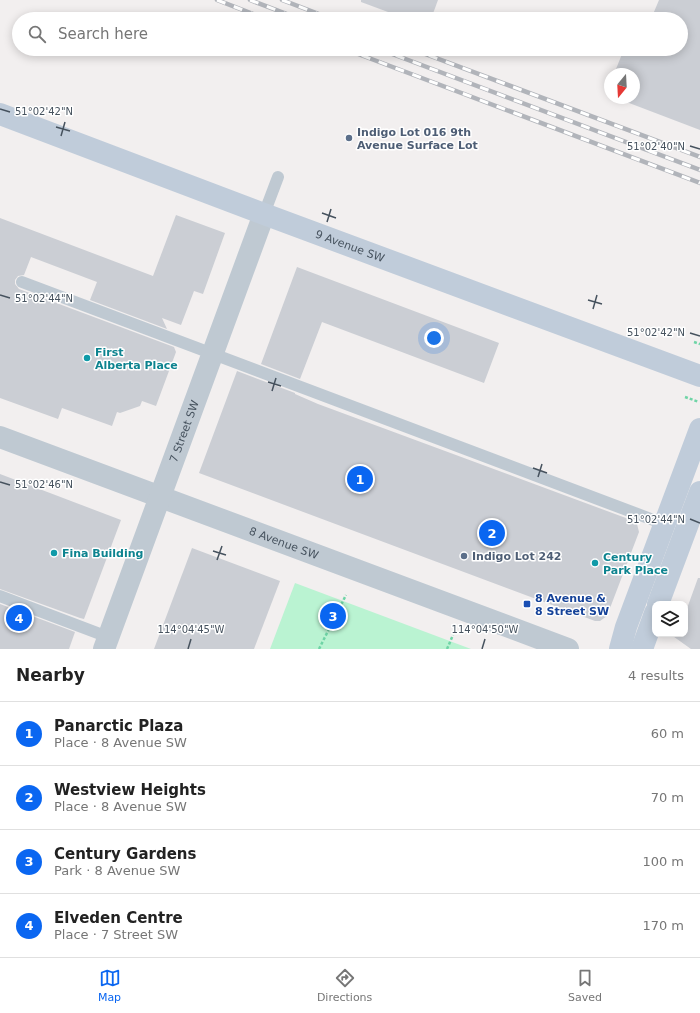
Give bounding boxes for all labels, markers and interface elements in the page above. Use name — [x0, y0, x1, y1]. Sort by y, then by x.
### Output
search box — [12, 12, 688, 56]
icon: search — [26, 23, 48, 45]
text: Search here — [58, 25, 148, 43]
north arrow — [604, 68, 640, 104]
text: 51°02'42"N — [15, 106, 73, 117]
place label: Indigo Lot 016 9th Avenue Surface Lot — [357, 126, 478, 152]
marker: Indigo Lot 016 9th Avenue Surface Lot — [344, 133, 354, 143]
text: 51°02'40"N — [627, 141, 685, 152]
street label: 9 Avenue SW — [313, 228, 386, 265]
text: 51°02'44"N — [15, 293, 73, 304]
text: 51°02'42"N — [627, 327, 685, 338]
your location — [424, 328, 444, 348]
place label: First Alberta Place — [95, 346, 178, 372]
marker: First Alberta Place — [82, 353, 92, 363]
street label: 7 Street SW — [167, 398, 202, 464]
pin: 1 — [347, 464, 373, 494]
text: 51°02'46"N — [15, 479, 73, 490]
text: 51°02'44"N — [627, 514, 685, 525]
pin: 2 — [479, 518, 505, 548]
street label: 8 Avenue SW — [247, 525, 320, 562]
place label: Fina Building — [62, 547, 143, 560]
marker: Fina Building — [49, 548, 59, 558]
place label: Indigo Lot 242 — [472, 550, 561, 563]
marker: Indigo Lot 242 — [459, 551, 469, 561]
place label: Century Park Place — [603, 551, 668, 577]
marker: Century Park Place — [590, 558, 600, 568]
place label: 8 Avenue & 8 Street SW — [535, 592, 609, 618]
marker: 8 Avenue & 8 Street SW — [522, 599, 532, 609]
pin: 3 — [320, 601, 346, 631]
map controls — [652, 601, 688, 637]
button: layers — [652, 601, 688, 637]
pin: 4 — [6, 603, 32, 633]
text: 114°04'45"W — [158, 624, 224, 635]
text: 114°04'50"W — [452, 624, 518, 635]
text: Nearby — [16, 665, 85, 685]
text: 4 results — [628, 668, 684, 683]
text: Panarctic Plaza — [54, 717, 183, 735]
text: 1 — [24, 726, 34, 741]
text: 60 m — [651, 726, 684, 741]
text: Place · 8 Avenue SW — [54, 735, 187, 750]
text: Westview Heights — [54, 781, 206, 799]
text: 2 — [24, 790, 34, 805]
text: 70 m — [651, 790, 684, 805]
text: Place · 8 Avenue SW — [54, 799, 187, 814]
text: Century Gardens — [54, 845, 196, 863]
text: 3 — [24, 854, 34, 869]
text: 100 m — [642, 854, 684, 869]
text: Park · 8 Avenue SW — [54, 863, 180, 878]
text: Elveden Centre — [54, 909, 183, 927]
text: 4 — [24, 918, 34, 933]
text: 170 m — [642, 918, 684, 933]
text: Place · 7 Street SW — [54, 927, 178, 942]
tab: Map — [98, 967, 121, 1004]
tab: Directions — [317, 967, 372, 1004]
tab: Saved — [568, 967, 602, 1004]

